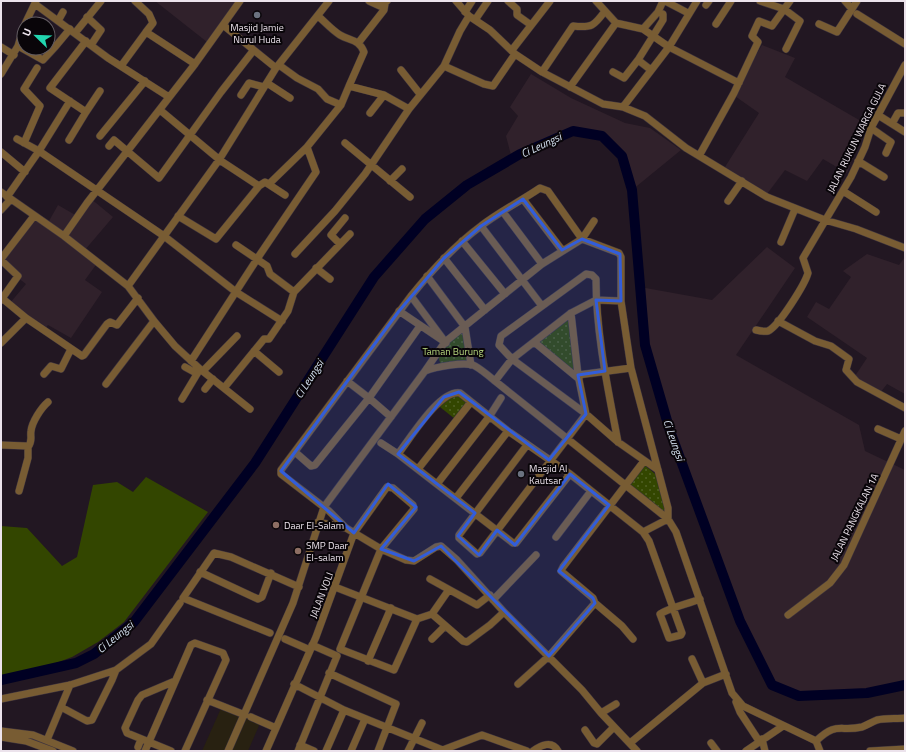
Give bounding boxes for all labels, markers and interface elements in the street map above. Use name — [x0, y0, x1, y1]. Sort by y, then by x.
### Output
marker: Masjid Jamie Nurul Huda — [252, 10, 262, 20]
north arrow — [16, 16, 56, 56]
place label: Masjid Jamie Nurul Huda — [230, 20, 284, 47]
text: U — [18, 26, 36, 39]
street label: JALAN RUKUN WARGA GULA — [823, 81, 890, 196]
water label: Ci Leungsi — [518, 128, 565, 161]
park label: Taman Burung — [422, 344, 484, 359]
water label: Ci Leungsi — [291, 355, 328, 401]
water label: Ci Leungsi — [659, 417, 689, 465]
place label: Masjid Al Kautsar — [529, 461, 567, 488]
marker: Masjid Al Kautsar — [516, 469, 526, 479]
street label: JALAN PANGKALAN 1A — [827, 471, 882, 564]
place label: Daar El-Salam — [284, 518, 344, 533]
marker: Daar El-Salam — [271, 520, 281, 530]
place label: SMP Daar El-salam — [306, 538, 348, 565]
marker: SMP Daar El-salam — [293, 546, 303, 556]
street label: JALAN VOLI — [306, 570, 337, 620]
water label: Ci Leungsi — [93, 616, 138, 657]

